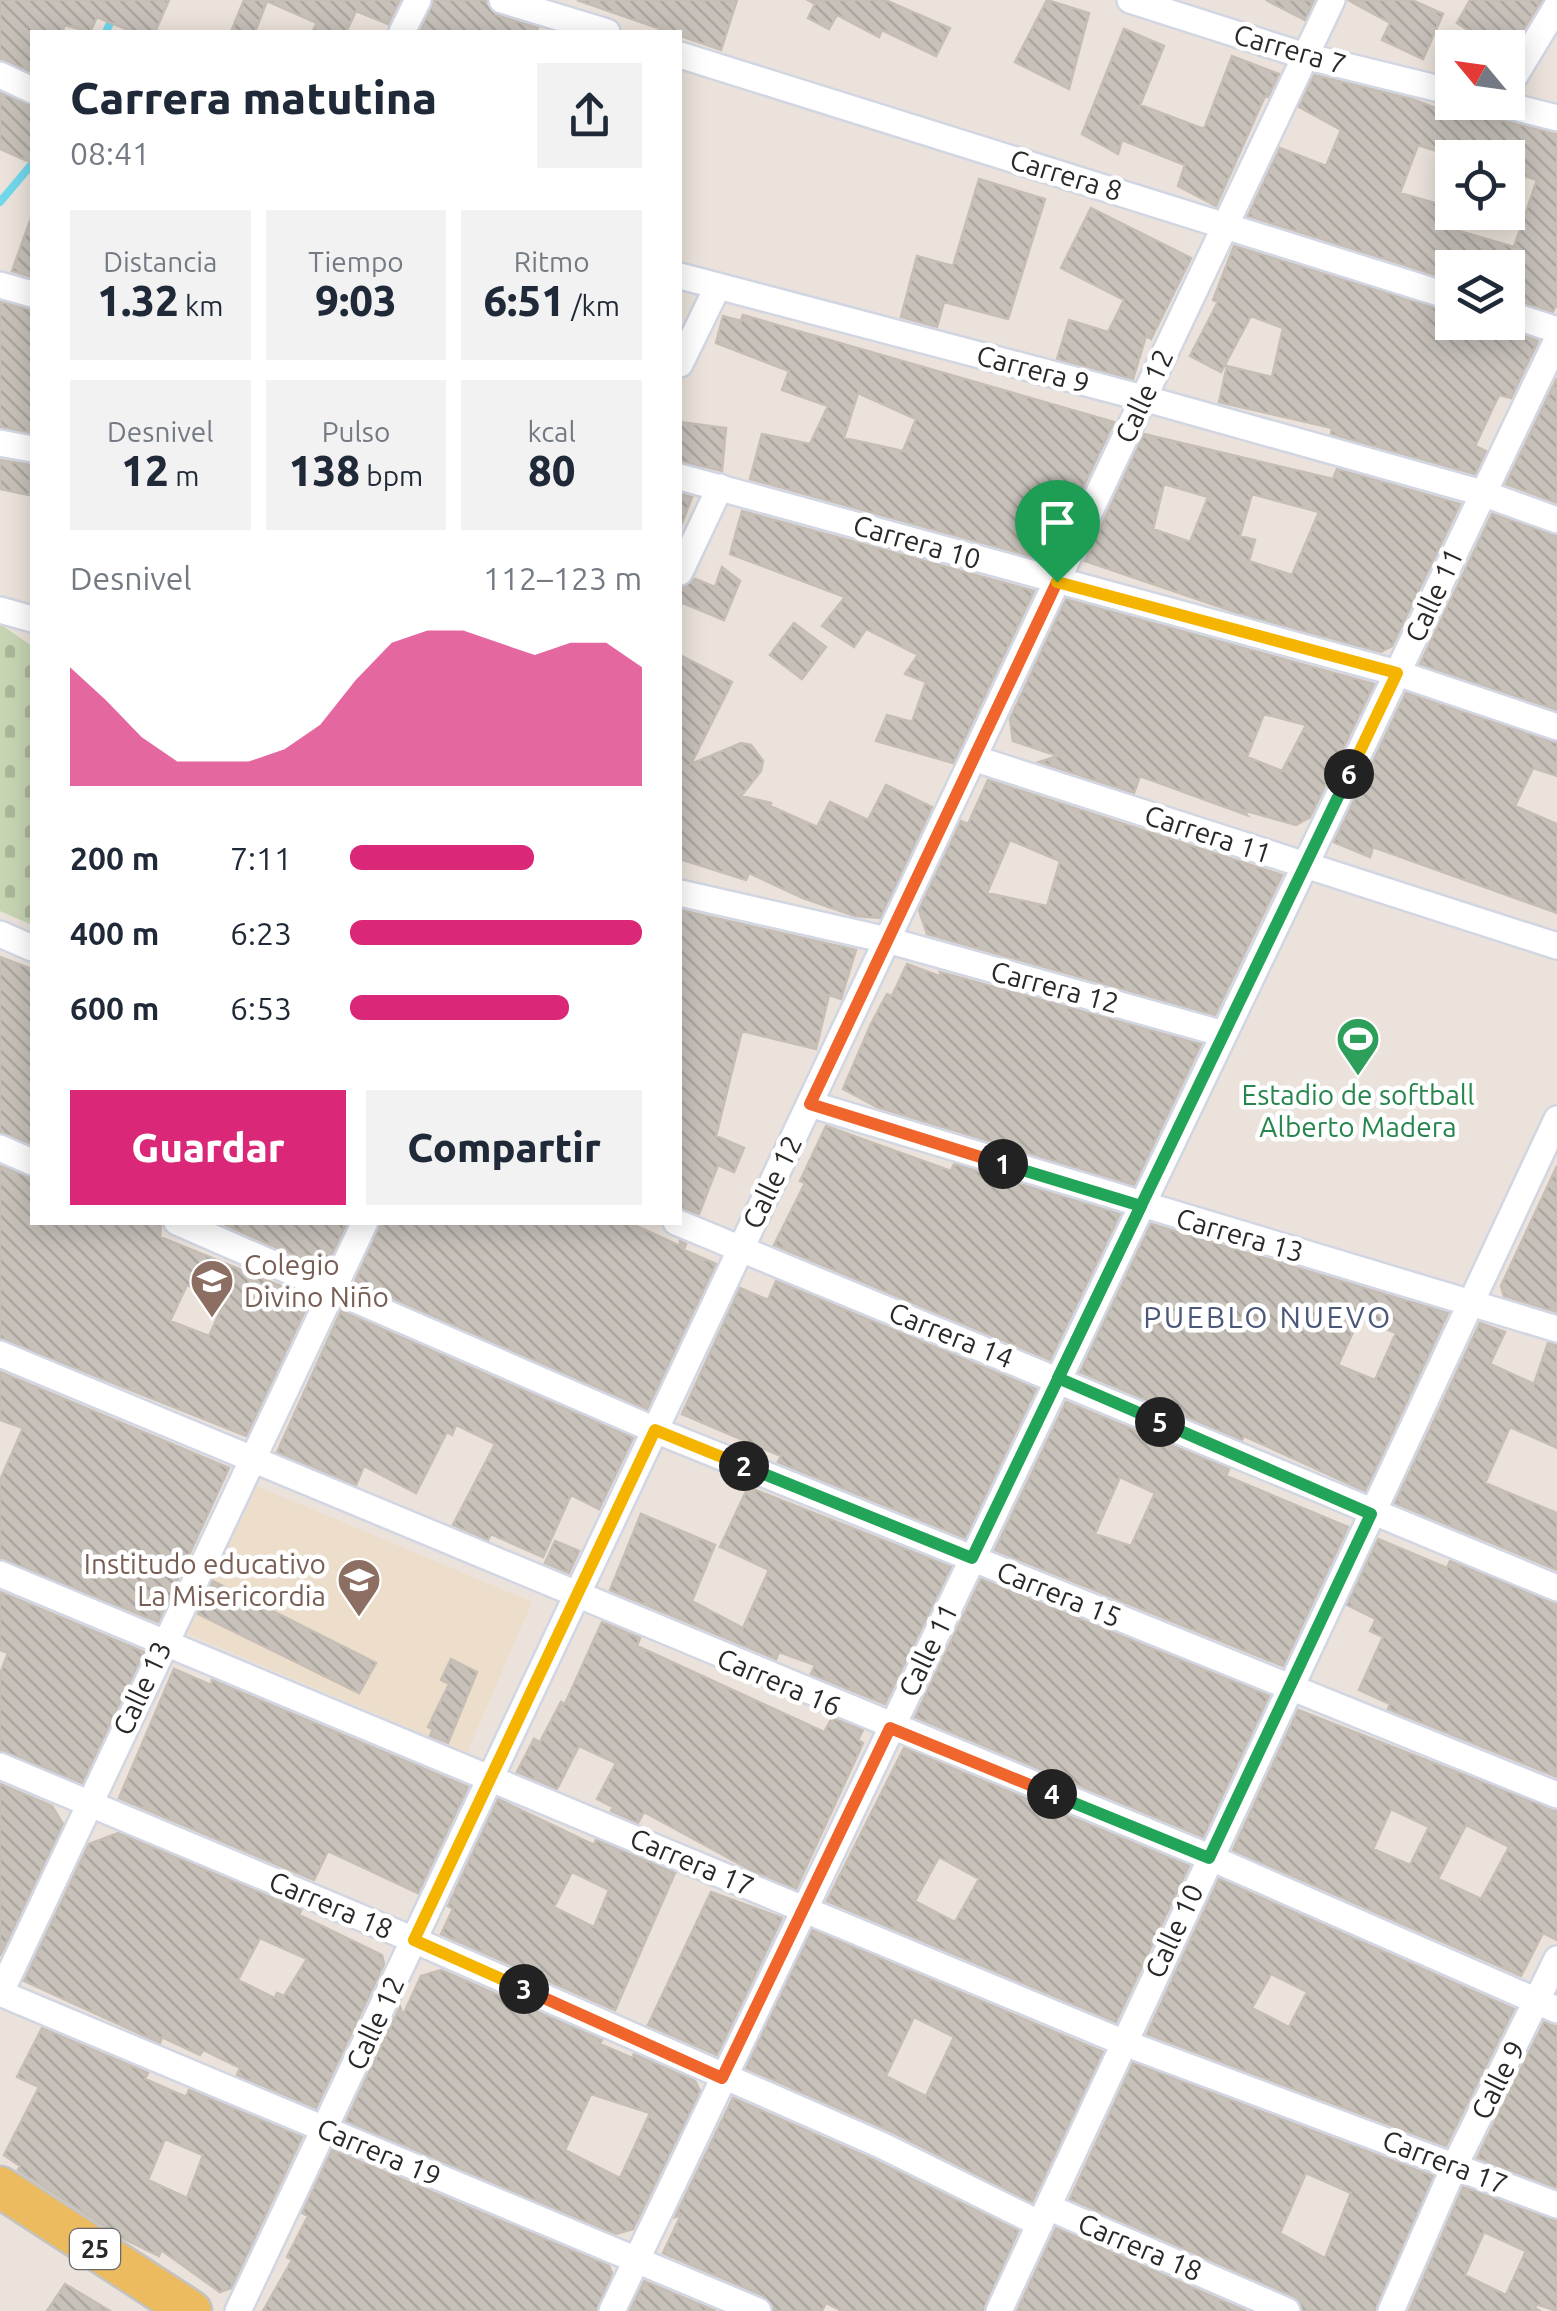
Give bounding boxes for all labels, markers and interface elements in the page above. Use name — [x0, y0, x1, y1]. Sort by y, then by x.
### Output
street label: Carrera 7 — [1230, 18, 1350, 79]
north arrow — [1435, 30, 1525, 120]
map controls — [1435, 30, 1525, 340]
button: share — [537, 63, 642, 168]
text: Carrera matutina — [70, 72, 437, 123]
text: 08:41 — [70, 135, 150, 171]
button: locate — [1435, 140, 1525, 230]
street label: Carrera 8 — [1006, 143, 1126, 206]
text: Distancia — [103, 246, 217, 277]
text: Tiempo — [308, 246, 404, 277]
text: Ritmo — [514, 246, 590, 277]
button: layers — [1435, 250, 1525, 340]
text: 1.32 — [97, 277, 179, 324]
text: 9:03 — [315, 277, 397, 324]
text: 6:51 — [483, 277, 565, 324]
text: km — [179, 290, 223, 321]
text: /km — [565, 290, 620, 321]
street label: Carrera 9 — [973, 339, 1093, 398]
street label: Calle 12 — [1108, 344, 1179, 448]
text: Desnivel — [107, 416, 214, 447]
text: Pulso — [322, 416, 390, 447]
text: kcal — [527, 416, 576, 447]
text: 12 — [121, 447, 169, 494]
text: 138 — [289, 447, 360, 494]
text: 80 — [528, 447, 575, 494]
text: m — [169, 460, 199, 491]
text: bpm — [360, 460, 423, 491]
pin — [1015, 480, 1100, 583]
icon: arrive — [1030, 495, 1085, 550]
street label: Carrera 10 — [850, 509, 984, 575]
street label: Calle 11 — [1398, 543, 1469, 647]
text: Desnivel — [70, 560, 192, 596]
text: 112–123 m — [483, 560, 642, 596]
pin: 6 — [1324, 749, 1374, 799]
text: 6 — [1341, 758, 1357, 789]
street label: Carrera 11 — [1141, 799, 1275, 869]
text: 200 m — [70, 840, 159, 876]
text: 7:11 — [230, 840, 292, 876]
text: 400 m — [70, 915, 159, 951]
text: 6:23 — [230, 915, 292, 951]
street label: Carrera 12 — [988, 955, 1123, 1018]
text: 600 m — [70, 990, 159, 1026]
text: 6:53 — [230, 990, 292, 1026]
sports icon: Estadio de softball Alberto Madera — [1335, 1016, 1381, 1077]
place label: Estadio de softball Alberto Madera — [1241, 1079, 1475, 1142]
button: Guardar — [70, 1090, 346, 1205]
button: Compartir — [366, 1090, 642, 1205]
street label: Calle 12 — [736, 1130, 807, 1233]
pin: 1 — [978, 1139, 1028, 1189]
text: 1 — [995, 1148, 1011, 1179]
street label: Carrera 13 — [1173, 1202, 1307, 1268]
place label: Colegio Divino Niño — [244, 1249, 389, 1312]
school or university icon: Colegio Divino Niño — [189, 1258, 235, 1319]
street label: Carrera 14 — [885, 1296, 1018, 1373]
district label: PUEBLO NUEVO — [1143, 1300, 1393, 1334]
pin: 5 — [1135, 1397, 1185, 1447]
text: 5 — [1152, 1406, 1168, 1437]
pin: 2 — [719, 1441, 769, 1491]
text: 2 — [736, 1450, 752, 1481]
place label: Institudo educativo La Misericordia — [84, 1548, 326, 1611]
street label: Carrera 15 — [993, 1555, 1126, 1632]
school or university icon: Institudo educativo La Misericordia — [336, 1557, 382, 1618]
street label: Calle 11 — [892, 1598, 963, 1701]
street label: Calle 13 — [106, 1636, 177, 1740]
street label: Carrera 16 — [713, 1642, 846, 1721]
pin: 4 — [1027, 1769, 1077, 1819]
text: 4 — [1044, 1778, 1060, 1809]
street label: Carrera 17 — [626, 1822, 759, 1901]
street label: Carrera 18 — [265, 1865, 398, 1944]
street label: Calle 10 — [1138, 1879, 1209, 1983]
pin: 3 — [499, 1964, 549, 2014]
street label: Calle 12 — [339, 1971, 410, 2075]
text: 3 — [516, 1973, 532, 2004]
street label: Calle 9 — [1465, 2035, 1530, 2124]
street label: Carrera 19 — [313, 2112, 446, 2191]
street label: Carrera 17 — [1378, 2124, 1512, 2200]
street label: Carrera 18 — [1074, 2207, 1207, 2286]
road number: 25 — [70, 2229, 120, 2269]

